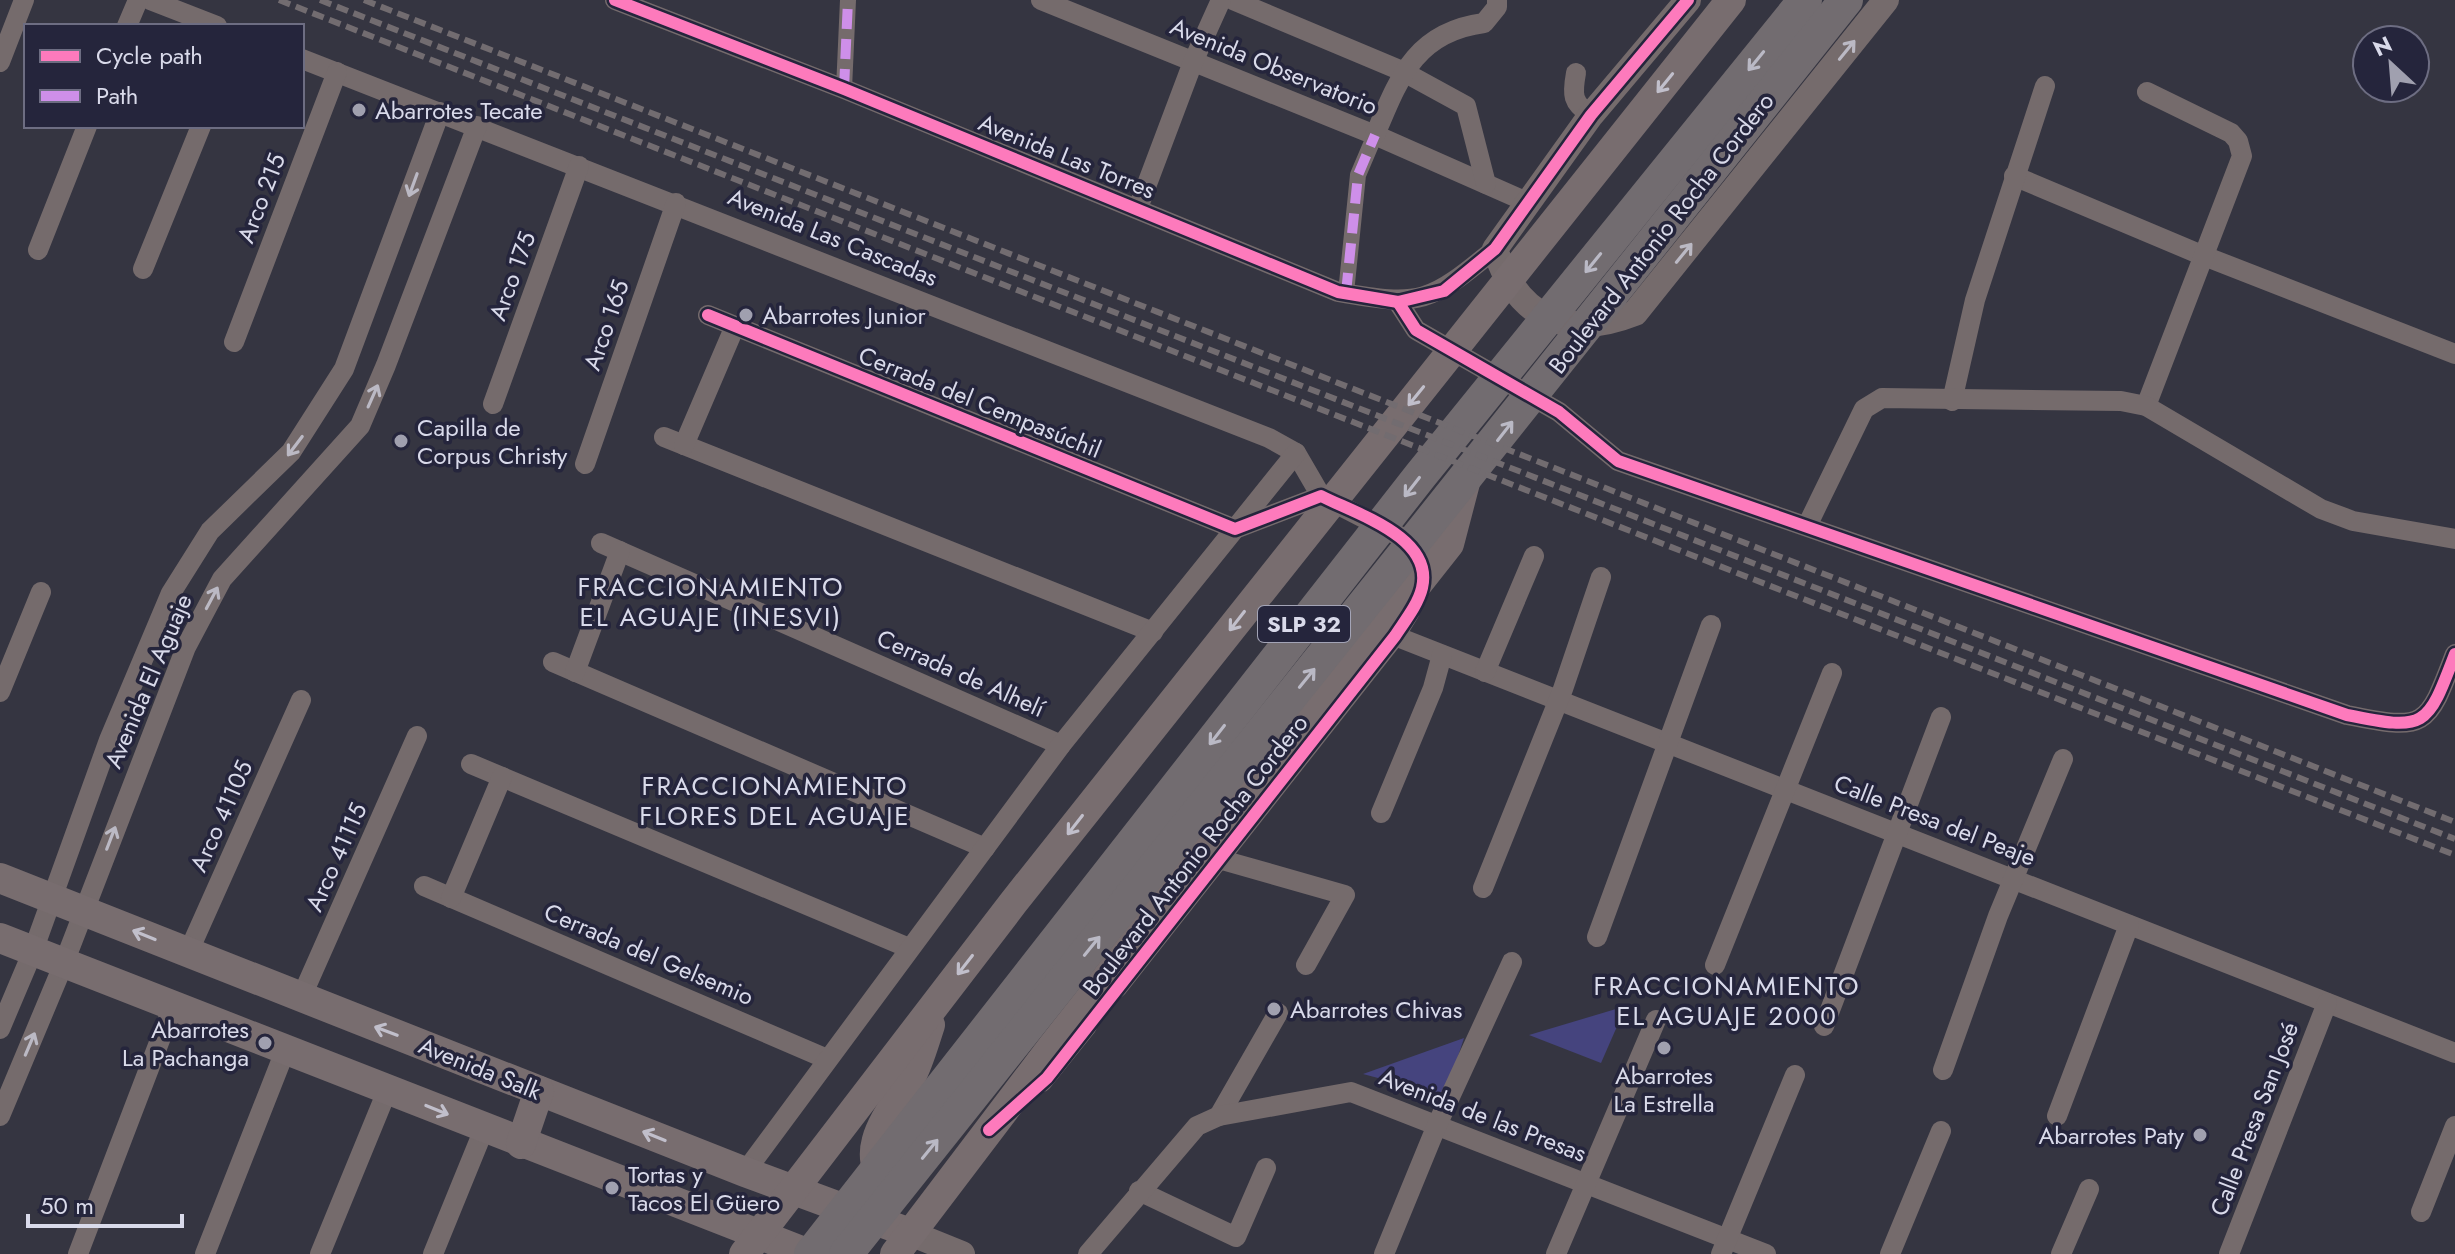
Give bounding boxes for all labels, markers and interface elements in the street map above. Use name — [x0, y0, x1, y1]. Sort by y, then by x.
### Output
street label: Avenida Observatorio — [1165, 8, 1383, 124]
legend — [24, 24, 304, 128]
north arrow — [2351, 24, 2431, 104]
text: N — [2367, 28, 2397, 64]
text: Cycle path — [96, 38, 203, 73]
one-way arrow — [1838, 40, 1855, 61]
one-way arrow — [1747, 50, 1765, 71]
one-way arrow — [1657, 72, 1674, 93]
text: Path — [96, 78, 138, 113]
street label: Boulevard Antonio Rocha Cordero — [1540, 85, 1782, 381]
place label: Abarrotes Tecate — [375, 93, 543, 128]
marker: Abarrotes Tecate — [350, 101, 368, 119]
street label: Avenida Las Torres — [973, 105, 1161, 207]
street label: Arco 215 — [228, 148, 294, 248]
one-way arrow — [405, 172, 419, 197]
street label: Avenida Las Cascadas — [723, 179, 943, 295]
street label: Arco 175 — [480, 227, 544, 325]
one-way arrow — [1675, 243, 1693, 263]
one-way arrow — [1584, 252, 1601, 273]
street label: Arco 165 — [574, 275, 638, 375]
place label: Abarrotes Junior — [762, 298, 927, 333]
marker: Abarrotes Junior — [737, 306, 755, 324]
street label: Cerrada del Cempasúchil — [853, 337, 1107, 467]
one-way arrow — [366, 385, 381, 409]
one-way arrow — [1407, 385, 1425, 406]
place label: Capilla de Corpus Christy — [417, 410, 568, 473]
one-way arrow — [1496, 421, 1513, 442]
marker: Capilla de Corpus Christy — [392, 432, 410, 450]
one-way arrow — [286, 435, 303, 456]
one-way arrow — [1403, 476, 1420, 497]
district label: FRACCIONAMIENTO EL AGUAJE (INESVI) — [578, 568, 845, 636]
one-way arrow — [204, 587, 220, 611]
street label: Avenida El Aguaje — [95, 588, 201, 774]
road number: SLP 32 — [1258, 606, 1350, 642]
one-way arrow — [1228, 610, 1246, 631]
street label: Cerrada de Alhelí — [871, 620, 1051, 726]
one-way arrow — [1299, 668, 1316, 689]
street label: Boulevard Antonio Rocha Cordero — [1074, 707, 1316, 1003]
one-way arrow — [1208, 724, 1225, 745]
street label: Arco 41105 — [181, 755, 261, 877]
street label: Calle Presa del Peaje — [1829, 765, 2041, 875]
district label: FRACCIONAMIENTO FLORES DEL AGUAJE — [639, 767, 911, 835]
street label: Arco 41115 — [297, 797, 375, 917]
one-way arrow — [1066, 814, 1084, 835]
one-way arrow — [105, 826, 119, 851]
street label: Cerrada del Gelsemio — [539, 894, 759, 1014]
one-way arrow — [132, 927, 157, 941]
one-way arrow — [1083, 936, 1101, 957]
one-way arrow — [957, 954, 974, 975]
district label: FRACCIONAMIENTO EL AGUAJE 2000 — [1594, 967, 1861, 1035]
place label: Abarrotes Chivas — [1290, 992, 1462, 1027]
marker: Abarrotes Chivas — [1265, 1000, 1283, 1018]
place label: Abarrotes La Pachanga — [122, 1012, 249, 1075]
street label: Calle Presa San José — [2201, 1017, 2307, 1221]
one-way arrow — [374, 1023, 399, 1037]
street label: Avenida Salk — [414, 1028, 547, 1109]
one-way arrow — [24, 1032, 38, 1057]
marker: Abarrotes La Pachanga — [256, 1034, 274, 1052]
marker: Abarrotes La Estrella — [1655, 1039, 1673, 1057]
place label: Abarrotes La Estrella — [1614, 1058, 1715, 1121]
street label: Avenida de las Presas — [1374, 1059, 1592, 1171]
one-way arrow — [424, 1104, 449, 1119]
place label: Abarrotes Paty — [2038, 1118, 2184, 1153]
marker: Abarrotes Paty — [2191, 1126, 2209, 1144]
one-way arrow — [642, 1128, 667, 1143]
one-way arrow — [921, 1139, 938, 1160]
place label: Tortas y Tacos El Güero — [628, 1157, 780, 1220]
scale bar — [28, 1178, 182, 1228]
marker: Tortas y Tacos El Güero — [603, 1179, 621, 1197]
text: 50 m — [40, 1188, 94, 1223]

